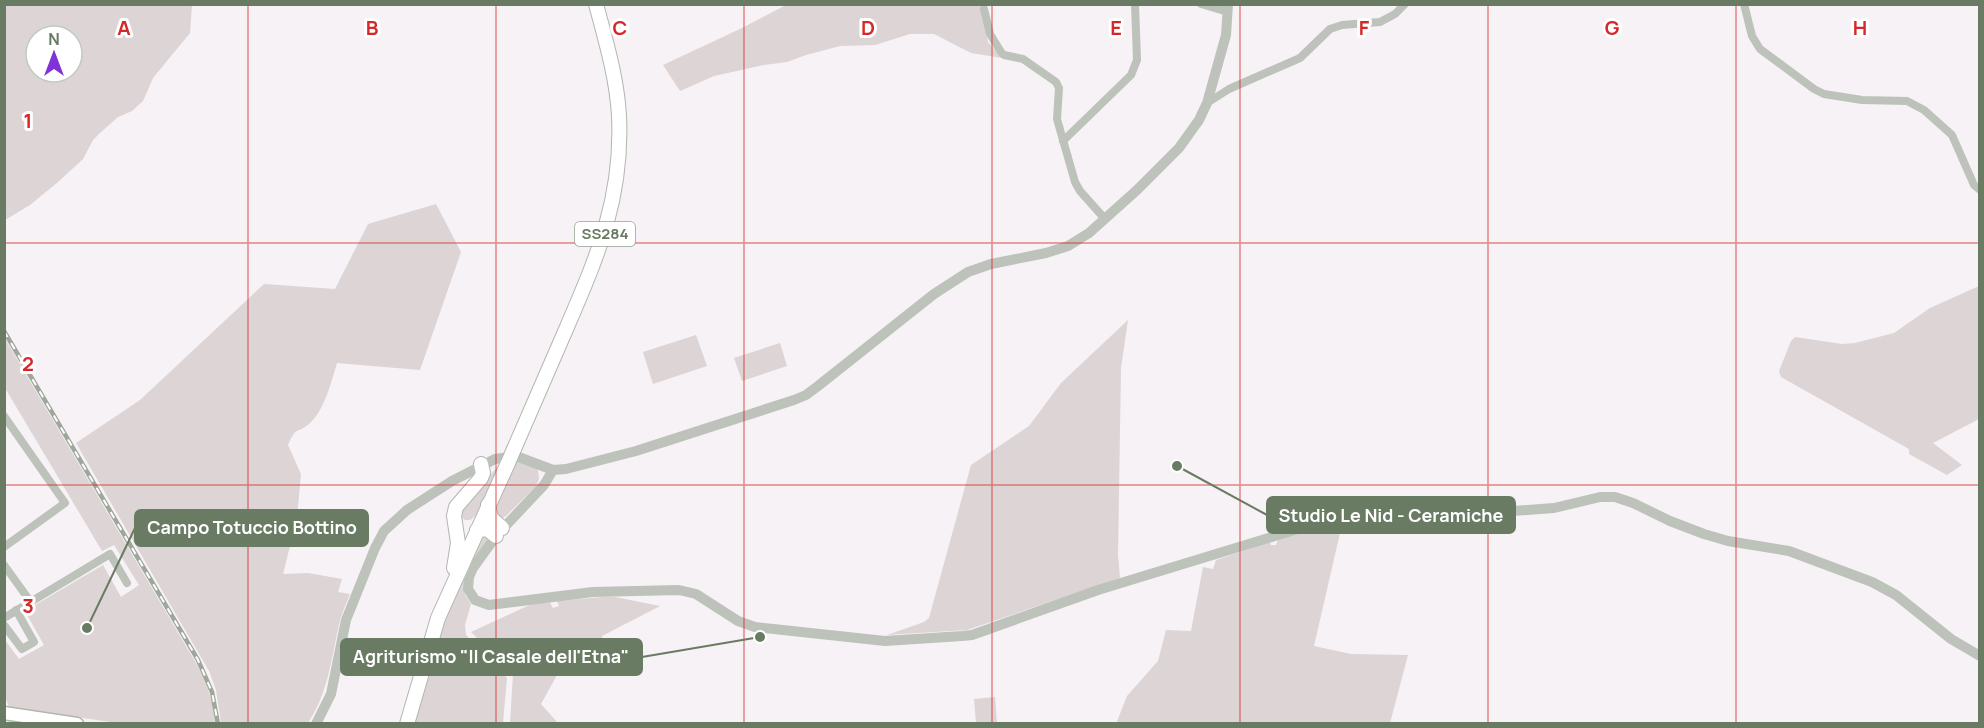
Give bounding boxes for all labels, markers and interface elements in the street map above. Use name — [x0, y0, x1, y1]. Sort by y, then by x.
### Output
text: A — [117, 14, 131, 41]
text: B — [366, 14, 379, 41]
text: C — [613, 14, 627, 41]
text: D — [861, 14, 875, 41]
text: E — [1110, 14, 1122, 41]
text: F — [1359, 14, 1370, 41]
text: G — [1605, 14, 1620, 41]
text: H — [1853, 14, 1867, 41]
north arrow — [24, 24, 84, 84]
text: N — [48, 28, 60, 50]
text: 1 — [24, 107, 32, 134]
road number: SS284 — [575, 222, 635, 246]
text: 2 — [22, 350, 34, 377]
callout: Studio Le Nid - Ceramiche — [1267, 497, 1515, 533]
text: Studio Le Nid - Ceramiche — [1279, 503, 1504, 527]
callout: Campo Totuccio Bottino — [135, 510, 368, 546]
text: Campo Totuccio Bottino — [147, 515, 357, 539]
text: 3 — [22, 592, 34, 619]
callout: Agriturismo "Il Casale dell'Etna" — [341, 639, 642, 675]
text: Agriturismo "Il Casale dell'Etna" — [353, 644, 629, 668]

